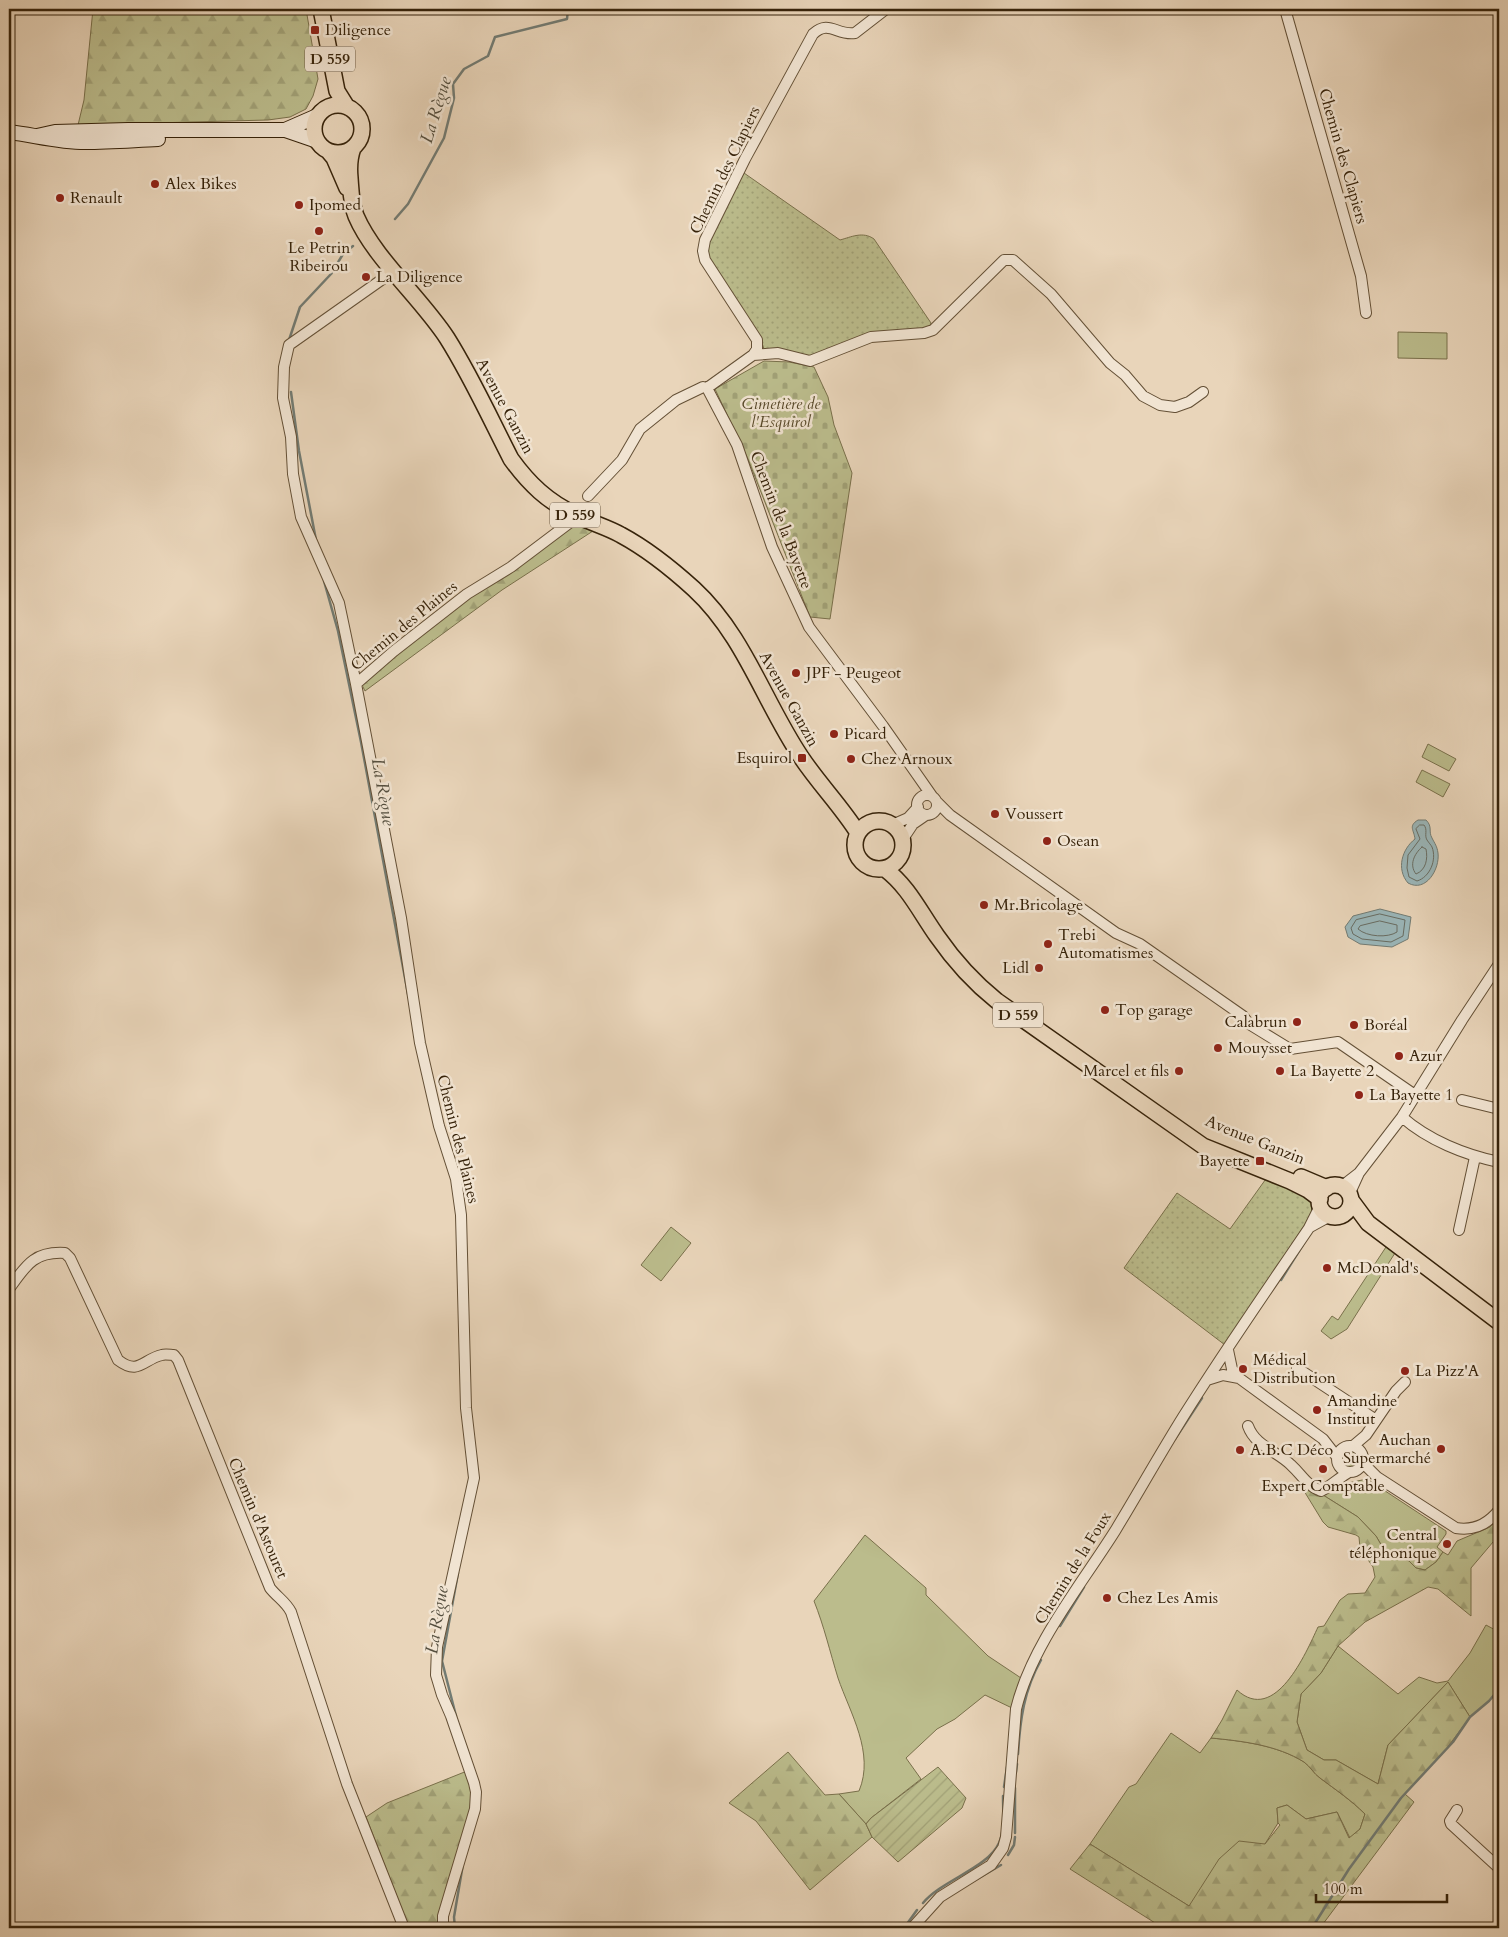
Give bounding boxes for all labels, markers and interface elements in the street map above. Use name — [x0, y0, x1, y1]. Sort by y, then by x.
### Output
place label: Diligence — [325, 19, 391, 41]
marker: Diligence — [309, 24, 321, 36]
road number: D 559 — [305, 46, 355, 72]
water label: La Règue — [414, 73, 458, 146]
street label: Chemin des Clapiers — [1313, 86, 1373, 226]
street label: Chemin des Clapiers — [684, 102, 766, 238]
place label: Alex Bikes — [165, 173, 237, 195]
marker: Alex Bikes — [149, 178, 161, 190]
place label: Renault — [70, 187, 122, 209]
marker: Renault — [54, 192, 66, 204]
place label: Ipomed — [309, 194, 361, 216]
marker: Ipomed — [293, 199, 305, 211]
marker: Le Petrin Ribeirou — [313, 225, 325, 237]
place label: Le Petrin Ribeirou — [288, 237, 350, 277]
place label: La Diligence — [376, 266, 463, 288]
marker: La Diligence — [360, 271, 372, 283]
street label: Avenue Ganzin — [471, 354, 539, 458]
park label: Cimetière de l'Esquirol — [741, 393, 821, 433]
street label: Chemin de la Bayette — [745, 448, 817, 592]
road number: D 559 — [550, 502, 600, 528]
street label: Chemin des Plaines — [346, 576, 462, 676]
street label: Avenue Ganzin — [754, 647, 824, 751]
place label: JPF - Peugeot — [804, 662, 901, 684]
marker: JPF - Peugeot — [790, 667, 802, 679]
place label: Picard — [844, 723, 887, 745]
marker: Picard — [828, 728, 840, 740]
place label: Esquirol — [736, 747, 792, 769]
place label: Chez Arnoux — [861, 748, 952, 770]
marker: Esquirol — [796, 752, 808, 764]
marker: Chez Arnoux — [845, 753, 857, 765]
water label: La Règue — [365, 756, 401, 829]
place label: Voussert — [1005, 803, 1063, 825]
marker: Voussert — [989, 808, 1001, 820]
place label: Osean — [1057, 830, 1099, 852]
marker: Osean — [1041, 835, 1053, 847]
place label: Mr.Bricolage — [994, 894, 1083, 916]
marker: Mr.Bricolage — [978, 899, 990, 911]
place label: Trebi Automatismes — [1058, 924, 1153, 964]
marker: Trebi Automatismes — [1042, 938, 1054, 950]
place label: Lidl — [1002, 957, 1029, 979]
marker: Lidl — [1033, 962, 1045, 974]
place label: Top garage — [1115, 999, 1193, 1021]
road number: D 559 — [993, 1002, 1043, 1028]
marker: Top garage — [1099, 1004, 1111, 1016]
place label: Calabrun — [1225, 1011, 1287, 1033]
place label: Boréal — [1364, 1014, 1408, 1036]
marker: Calabrun — [1291, 1016, 1303, 1028]
marker: Boréal — [1348, 1019, 1360, 1031]
place label: Mouysset — [1228, 1037, 1292, 1059]
marker: Mouysset — [1212, 1042, 1224, 1054]
place label: Azur — [1409, 1045, 1442, 1067]
marker: Azur — [1393, 1050, 1405, 1062]
place label: Marcel et fils — [1083, 1060, 1169, 1082]
place label: La Bayette 2 — [1290, 1060, 1374, 1082]
marker: Marcel et fils — [1173, 1065, 1185, 1077]
marker: La Bayette 2 — [1274, 1065, 1286, 1077]
street label: Chemin des Plaines — [431, 1072, 485, 1206]
place label: La Bayette 1 — [1369, 1084, 1453, 1106]
marker: La Bayette 1 — [1353, 1089, 1365, 1101]
street label: Avenue Ganzin — [1202, 1110, 1308, 1170]
place label: Bayette — [1199, 1150, 1250, 1172]
marker: Bayette — [1254, 1155, 1266, 1167]
place label: McDonald's — [1337, 1257, 1419, 1279]
marker: McDonald's — [1321, 1262, 1333, 1274]
place label: Médical Distribution — [1253, 1349, 1336, 1389]
place label: La Pizz'A — [1415, 1360, 1480, 1382]
marker: Médical Distribution — [1237, 1363, 1249, 1375]
marker: La Pizz'A — [1399, 1365, 1411, 1377]
place label: Amandine Institut — [1327, 1390, 1397, 1430]
marker: Amandine Institut — [1311, 1404, 1323, 1416]
place label: Auchan Supermarché — [1343, 1429, 1431, 1469]
place label: A.B.C Déco — [1250, 1439, 1333, 1461]
marker: Auchan Supermarché — [1435, 1443, 1447, 1455]
marker: A.B.C Déco — [1234, 1444, 1246, 1456]
street label: Chemin d'Astouret — [223, 1454, 293, 1582]
marker: Expert Comptable — [1317, 1463, 1329, 1475]
place label: Expert Comptable — [1261, 1475, 1385, 1497]
street label: Chemin de la Foux — [1029, 1507, 1117, 1629]
place label: Central téléphonique — [1349, 1524, 1437, 1564]
marker: Central téléphonique — [1441, 1538, 1453, 1550]
water label: La Règue — [419, 1583, 455, 1656]
place label: Chez Les Amis — [1117, 1587, 1218, 1609]
marker: Chez Les Amis — [1101, 1592, 1113, 1604]
scale bar — [1316, 1872, 1447, 1904]
text: 100 m — [1323, 1879, 1363, 1899]

